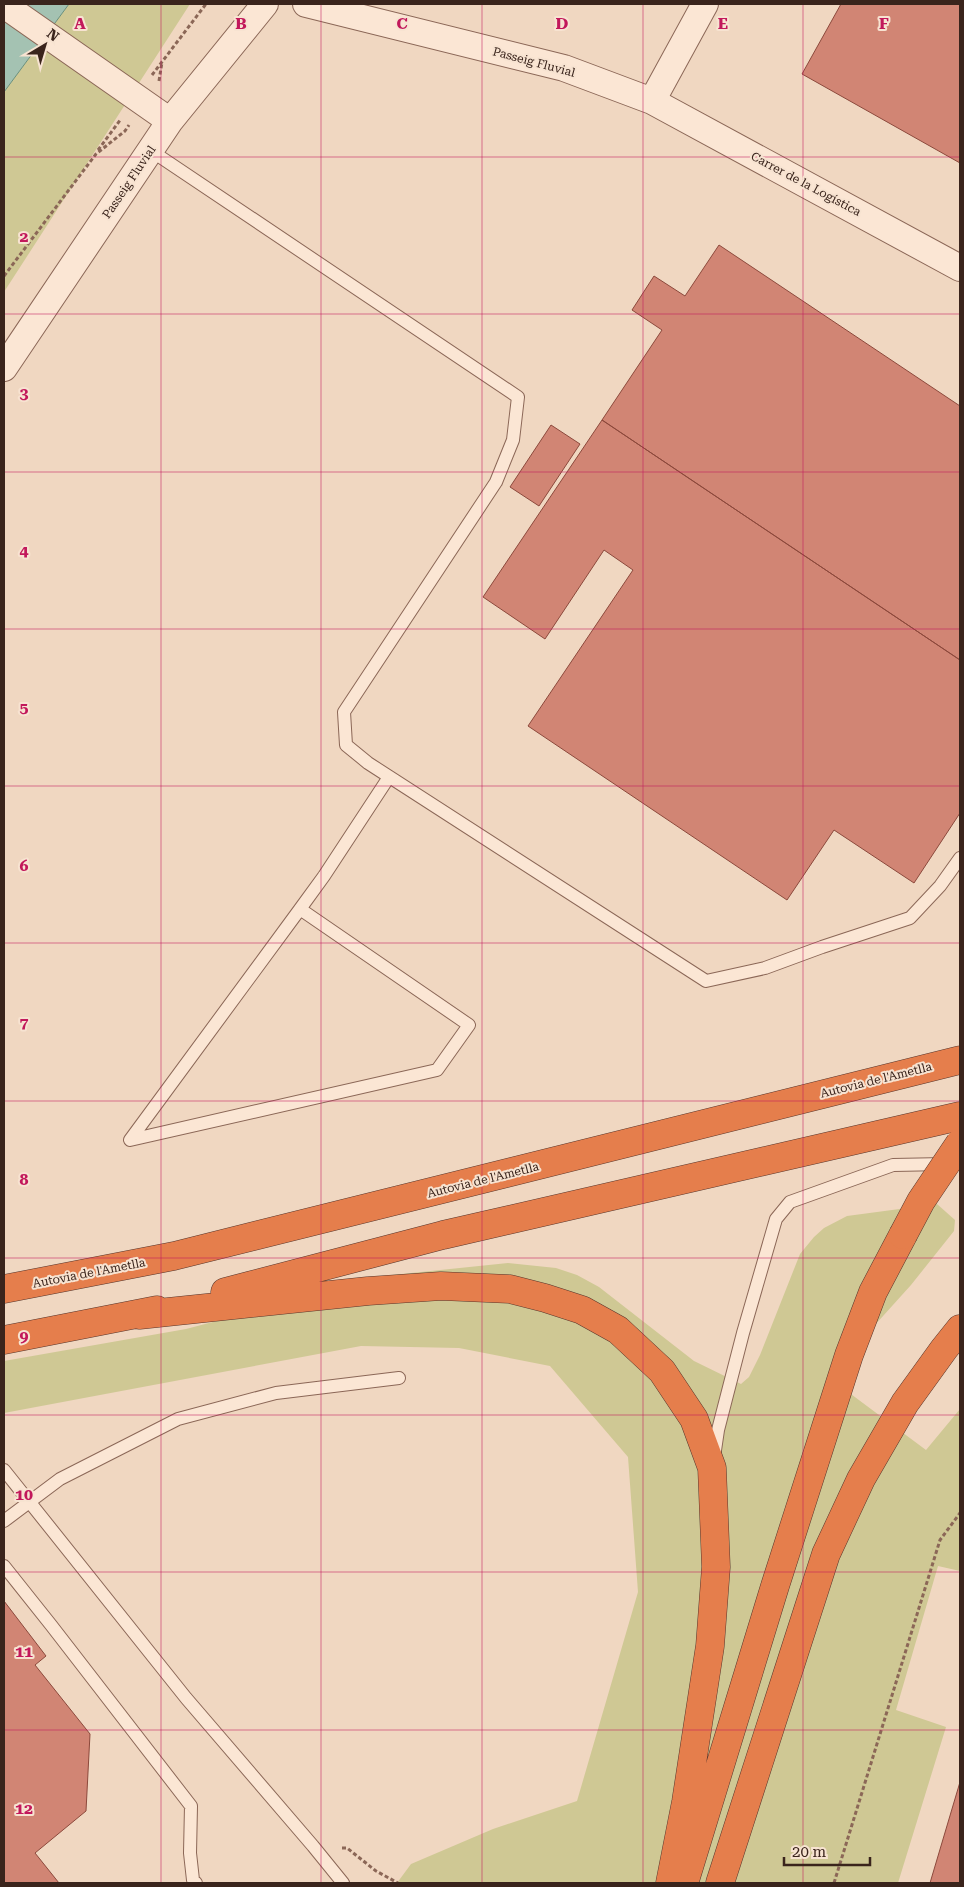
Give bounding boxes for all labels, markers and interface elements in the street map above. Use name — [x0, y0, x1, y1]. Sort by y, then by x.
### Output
text: A — [74, 14, 86, 33]
text: B — [235, 14, 247, 33]
text: C — [396, 14, 408, 33]
text: D — [556, 14, 569, 33]
text: E — [718, 14, 728, 33]
text: F — [879, 14, 889, 33]
north arrow — [20, 20, 70, 70]
text: N — [44, 25, 62, 45]
street label: Passeig Fluvial — [491, 44, 577, 80]
street label: Passeig Fluvial — [99, 143, 159, 221]
street label: Carrer de la Logística — [749, 149, 864, 219]
text: 2 — [20, 227, 29, 246]
text: 3 — [20, 384, 29, 403]
text: 4 — [20, 541, 29, 560]
text: 5 — [20, 698, 29, 717]
text: 6 — [20, 856, 29, 875]
text: 7 — [20, 1013, 29, 1032]
street label: Autovia de l'Ametlla — [819, 1059, 934, 1101]
street label: Autovia de l'Ametlla — [426, 1159, 541, 1201]
text: 8 — [20, 1170, 29, 1189]
street label: Autovia de l'Ametlla — [31, 1255, 147, 1291]
text: 9 — [20, 1327, 29, 1346]
text: 10 — [15, 1485, 33, 1504]
text: 11 — [15, 1642, 33, 1661]
text: 12 — [15, 1799, 33, 1818]
scale bar — [784, 1834, 870, 1866]
text: 20 m — [792, 1843, 827, 1861]

